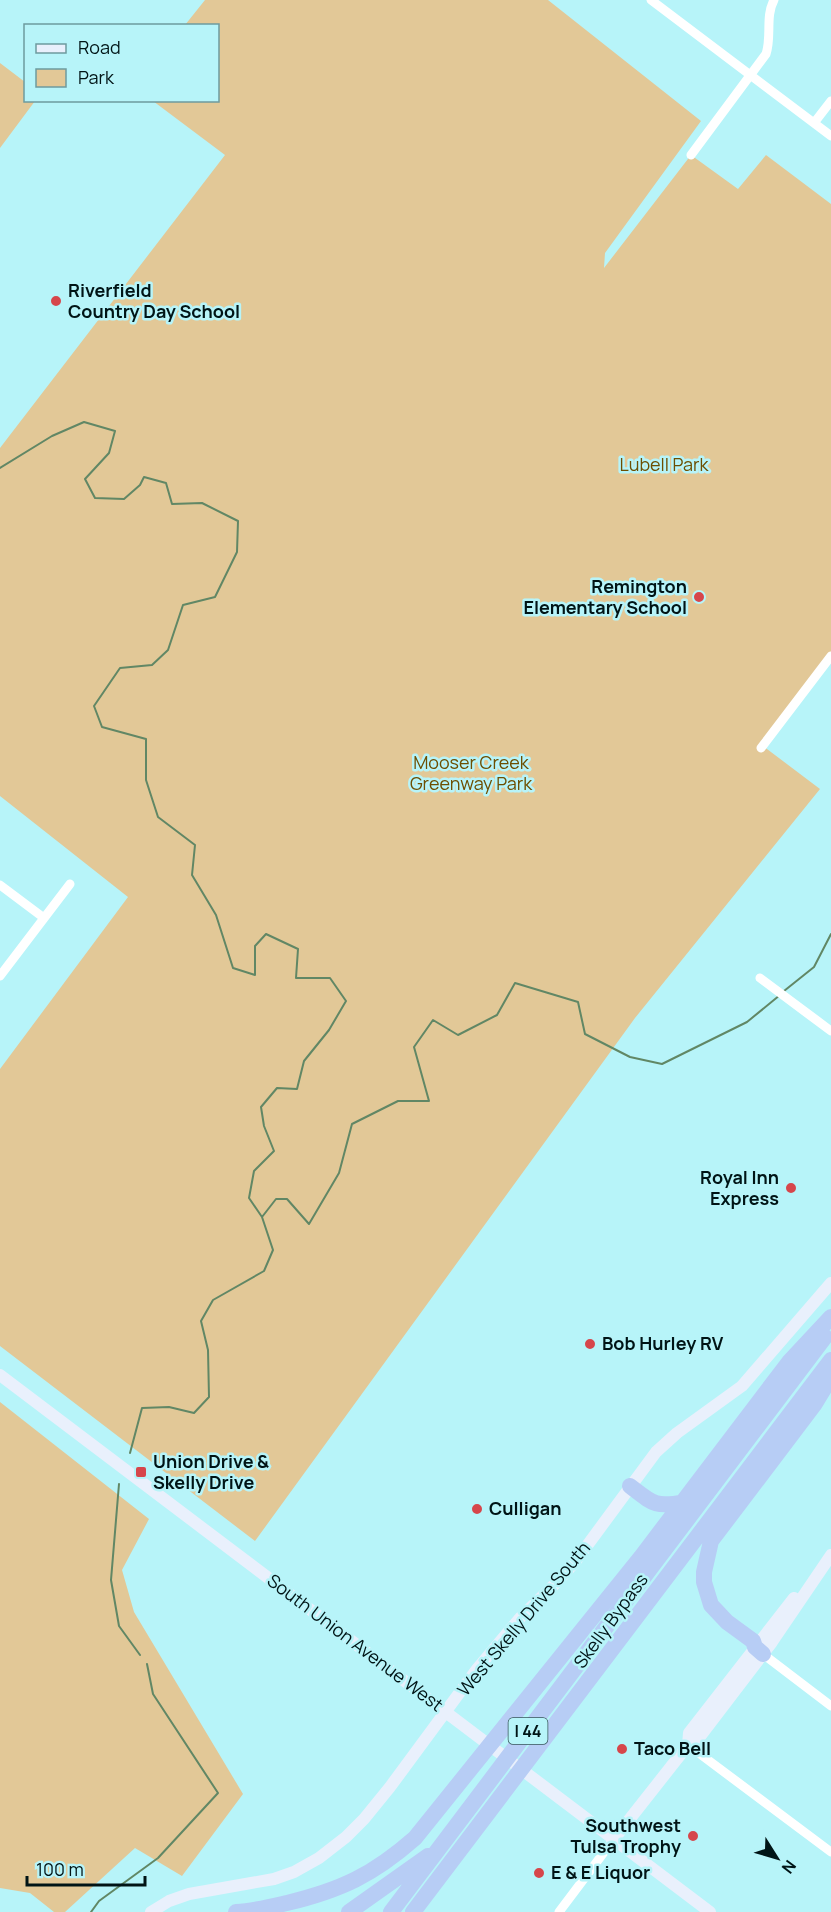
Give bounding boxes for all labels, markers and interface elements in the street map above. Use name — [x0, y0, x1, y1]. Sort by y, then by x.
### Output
legend — [24, 24, 219, 102]
text: Road — [78, 35, 121, 59]
text: Park — [78, 65, 115, 89]
place label: Riverfield Country Day School — [68, 278, 240, 323]
marker: Riverfield Country Day School — [49, 294, 63, 308]
park label: Lubell Park — [620, 452, 710, 476]
place label: Remington Elementary School — [524, 574, 687, 619]
marker: Remington Elementary School — [692, 590, 706, 604]
park label: Mooser Creek Greenway Park — [410, 750, 533, 795]
place label: Royal Inn Express — [700, 1165, 779, 1210]
marker: Royal Inn Express — [784, 1181, 798, 1195]
place label: Bob Hurley RV — [602, 1331, 724, 1355]
marker: Bob Hurley RV — [583, 1337, 597, 1351]
place label: Union Drive & Skelly Drive — [153, 1449, 269, 1494]
marker: Union Drive & Skelly Drive — [134, 1465, 148, 1479]
place label: Culligan — [489, 1496, 561, 1520]
marker: Culligan — [470, 1502, 484, 1516]
street label: West Skelly Drive South — [452, 1536, 595, 1701]
street label: South Union Avenue West — [263, 1568, 449, 1716]
street label: Skelly Bypass — [568, 1568, 653, 1673]
road number: I 44 — [508, 1718, 548, 1744]
place label: Taco Bell — [634, 1736, 711, 1760]
marker: Taco Bell — [615, 1742, 629, 1756]
place label: Southwest Tulsa Trophy — [570, 1813, 681, 1858]
north arrow — [747, 1828, 807, 1888]
marker: Southwest Tulsa Trophy — [686, 1829, 700, 1843]
scale bar — [27, 1849, 146, 1887]
text: N — [777, 1856, 801, 1878]
text: 100 m — [36, 1857, 84, 1881]
place label: E & E Liquor — [551, 1860, 650, 1884]
marker: E & E Liquor — [532, 1866, 546, 1880]

